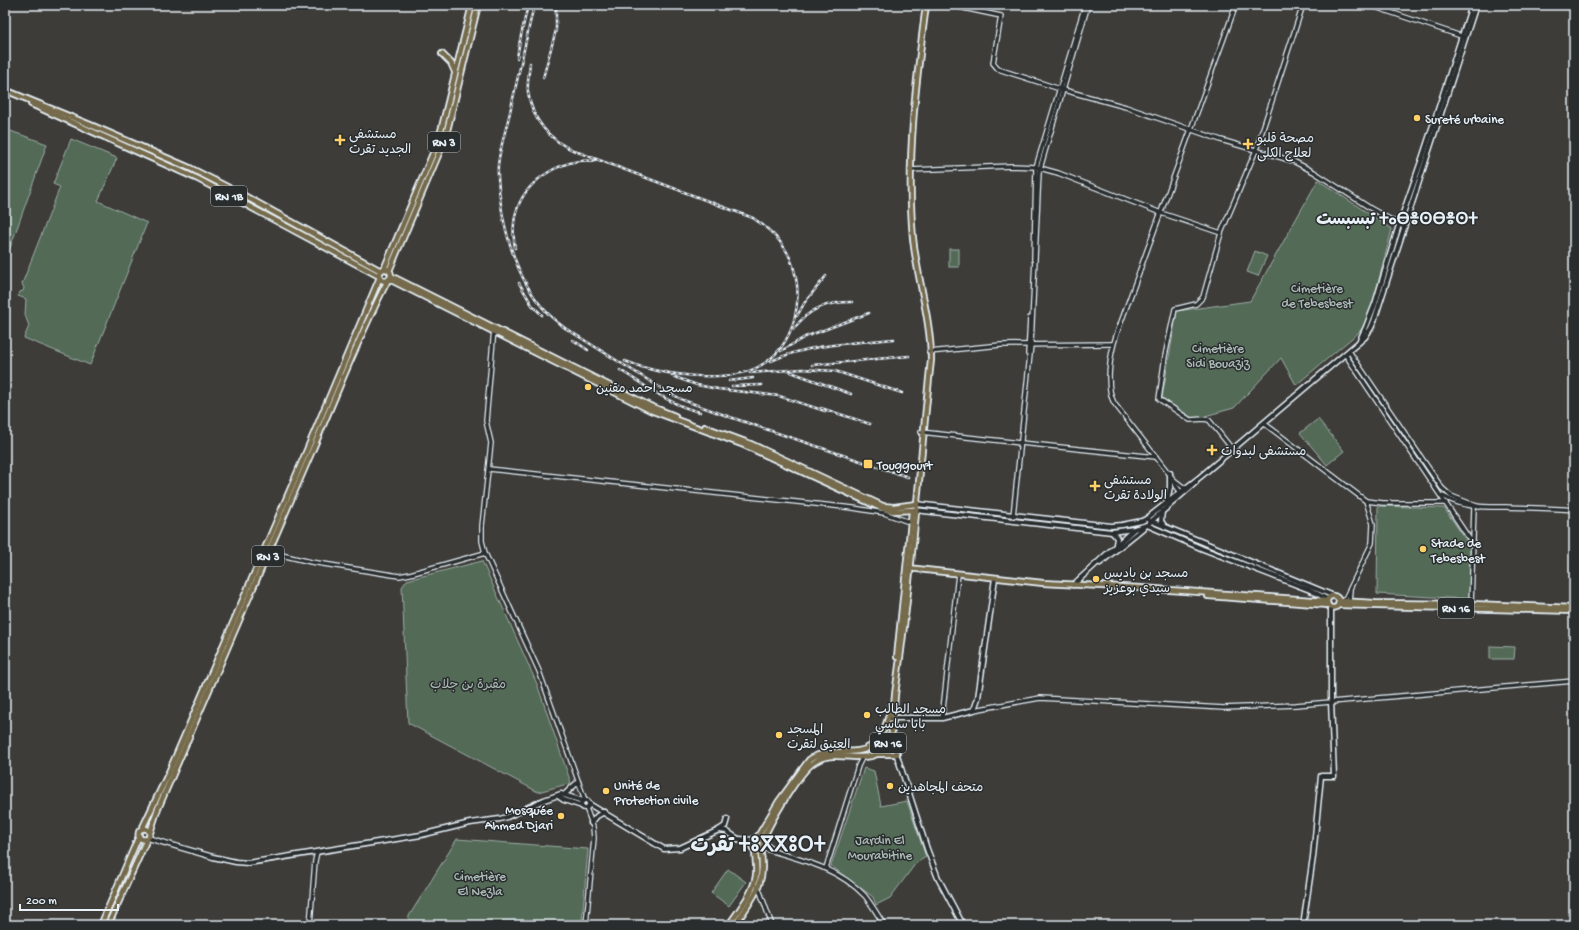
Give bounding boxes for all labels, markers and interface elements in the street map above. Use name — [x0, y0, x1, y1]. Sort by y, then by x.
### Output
marker: Sureté urbaine — [1412, 113, 1422, 123]
place label: Sureté urbaine — [1425, 113, 1504, 128]
place label: مستشفى الجديد تقرت — [349, 128, 411, 158]
road number: RN 3 — [428, 132, 460, 152]
place label: مصحة قلبو لعلاج الكلى — [1256, 132, 1314, 162]
marker: مستشفى الجديد تقرت — [334, 134, 346, 146]
marker: مصحة قلبو لعلاج الكلى — [1242, 138, 1254, 150]
road number: RN 1B — [211, 186, 247, 206]
district label: تبسبست ⵜⴰⴱⴻⵙⴱⴻⵙⵜ — [1316, 211, 1478, 231]
park label: Cimetière de Tebesbest — [1281, 282, 1354, 312]
park label: Cimetière Sidi Bouaziz — [1186, 342, 1251, 372]
marker: مسجد احمد مقنين — [583, 382, 593, 392]
place label: مسجد احمد مقنين — [596, 382, 692, 397]
marker: مستشفى لبدوات — [1206, 444, 1218, 456]
place label: مستشفى لبدوات — [1221, 445, 1306, 460]
marker: Touggourt — [862, 458, 874, 470]
place label: Touggourt — [876, 459, 934, 474]
place label: مستشفى الولادة تقرت — [1104, 474, 1167, 504]
marker: مستشفى الولادة تقرت — [1089, 480, 1101, 492]
place label: Stade de Tebesbest — [1430, 537, 1486, 567]
marker: Stade de Tebesbest — [1418, 544, 1428, 554]
road number: RN 3 — [252, 546, 284, 566]
place label: مسجد بن باديس سيدي بوعزيز — [1103, 567, 1188, 597]
marker: مسجد بن باديس سيدي بوعزيز — [1091, 574, 1101, 584]
road number: RN 16 — [1438, 598, 1474, 618]
park label: مقبرة بن جلاب — [430, 678, 506, 693]
place label: مسجد الطالب بابا ساسي — [875, 703, 946, 735]
marker: مسجد الطالب بابا ساسي — [862, 710, 872, 720]
place label: المسجد العتيق لتقرت — [787, 723, 850, 753]
marker: المسجد العتيق لتقرت — [774, 730, 784, 740]
road number: RN 16 — [870, 733, 906, 753]
place label: Unité de Protection civile — [613, 779, 699, 809]
marker: متحف المجاهدين — [885, 781, 895, 791]
place label: متحف المجاهدين — [898, 781, 983, 796]
marker: Unité de Protection civile — [601, 786, 611, 796]
place label: Mosquée Ahmed Djari — [485, 804, 553, 834]
marker: Mosquée Ahmed Djari — [556, 811, 566, 821]
park label: Jardin El Mourabitine — [848, 834, 912, 864]
district label: تقرت ⵜⵓⴳⴳⵓⵔⵜ — [691, 835, 826, 860]
park label: Cimetière El Nezla — [454, 870, 506, 900]
scale bar — [20, 886, 118, 912]
text: 200 m — [26, 895, 57, 909]

